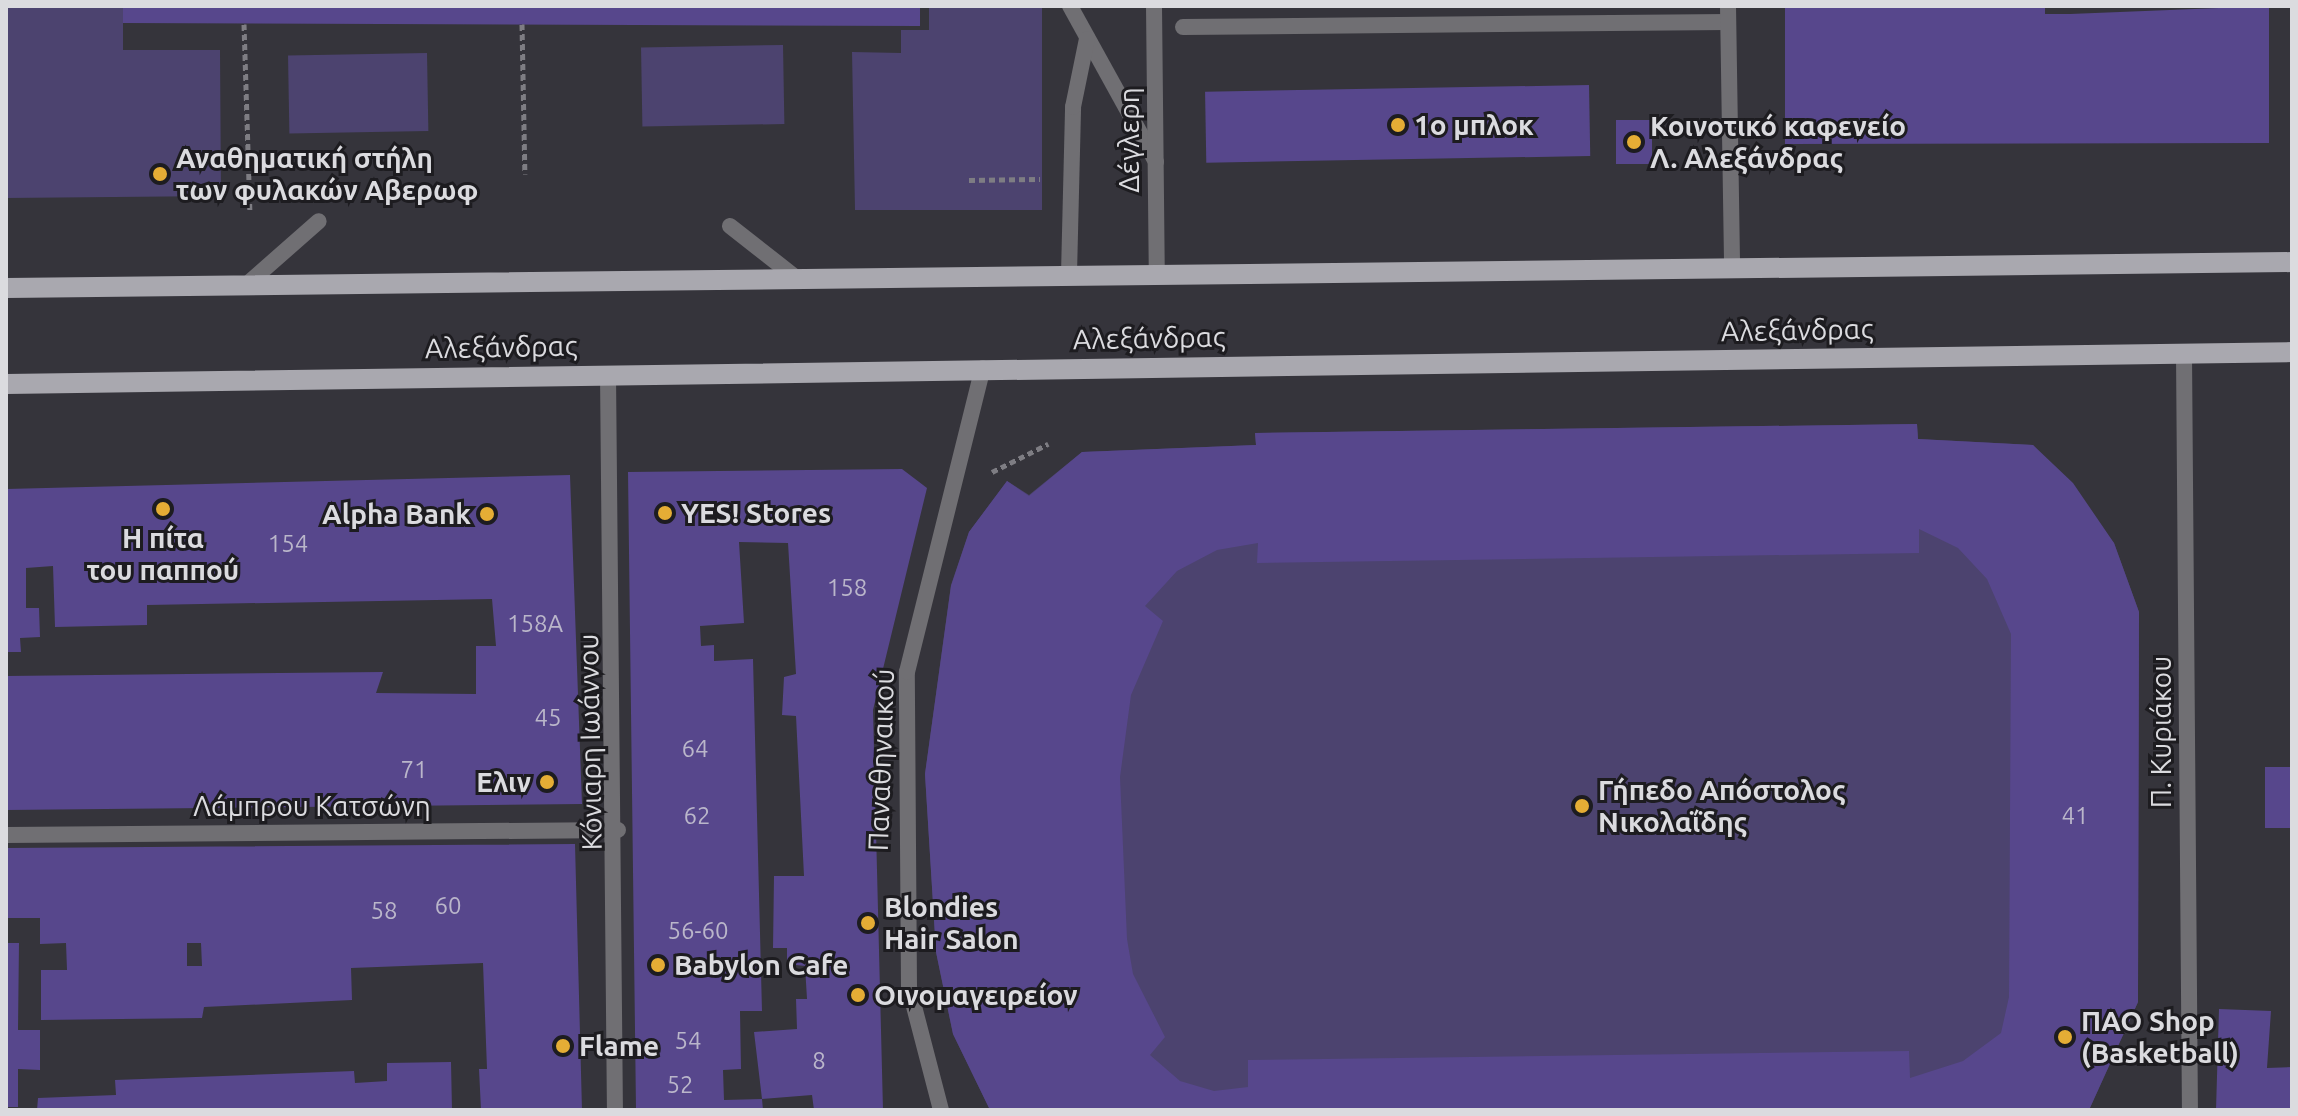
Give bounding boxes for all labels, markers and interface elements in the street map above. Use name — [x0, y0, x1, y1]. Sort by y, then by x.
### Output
street label: Δέγλερη — [1112, 87, 1146, 193]
place label: 1ο μπλοκ — [1414, 108, 1534, 142]
place label: Κοινοτικό καφενείο Λ. Αλεξάνδρας — [1650, 109, 1906, 175]
marker: 1ο μπλοκ — [1389, 116, 1407, 134]
marker: Κοινοτικό καφενείο Λ. Αλεξάνδρας — [1625, 133, 1643, 151]
place label: Αναθηματική στήλη των φυλακών Αβερωφ — [176, 141, 478, 207]
marker: Αναθηματική στήλη των φυλακών Αβερωφ — [151, 165, 169, 183]
street label: Αλεξάνδρας — [1720, 312, 1874, 348]
street label: Αλεξάνδρας — [1072, 320, 1226, 356]
street label: Αλεξάνδρας — [424, 329, 578, 365]
place label: YES! Stores — [681, 496, 831, 530]
place label: Alpha Bank — [322, 497, 471, 531]
marker: Η πίτα του παππού — [154, 500, 172, 518]
marker: YES! Stores — [656, 504, 674, 522]
marker: Alpha Bank — [478, 505, 496, 523]
place label: Η πίτα του παππού — [87, 521, 239, 587]
house number: 154 — [268, 530, 308, 558]
house number: 158 — [827, 574, 867, 602]
house number: 158Α — [507, 610, 563, 638]
street label: Κόνιαρη Ιωάννου — [571, 633, 609, 851]
street label: Π. Κυριάκου — [2144, 656, 2178, 808]
street label: Παναθηναικού — [861, 668, 901, 852]
house number: 45 — [534, 704, 562, 732]
house number: 64 — [681, 735, 709, 763]
house number: 71 — [400, 756, 428, 784]
place label: Ελιν — [476, 765, 531, 799]
marker: Ελιν — [538, 773, 556, 791]
place label: Γήπεδο Απόστολος Νικολαΐδης — [1598, 773, 1846, 839]
street label: Λάμπρου Κατσώνη — [193, 789, 431, 823]
marker: Γήπεδο Απόστολος Νικολαΐδης — [1573, 797, 1591, 815]
house number: 62 — [683, 802, 711, 830]
house number: 41 — [2061, 802, 2089, 830]
place label: Blondies Hair Salon — [884, 890, 1019, 956]
house number: 60 — [434, 892, 462, 920]
house number: 58 — [370, 897, 398, 925]
marker: Blondies Hair Salon — [859, 914, 877, 932]
house number: 56-60 — [667, 917, 729, 945]
place label: Babylon Cafe — [674, 948, 848, 982]
marker: Babylon Cafe — [649, 956, 667, 974]
place label: Οινομαγειρείον — [874, 978, 1078, 1012]
marker: Οινομαγειρείον — [849, 986, 867, 1004]
place label: ΠΑΟ Shop (Basketball) — [2081, 1004, 2239, 1070]
house number: 54 — [674, 1027, 702, 1055]
marker: ΠΑΟ Shop (Basketball) — [2056, 1028, 2074, 1046]
place label: Flame — [579, 1029, 659, 1063]
marker: Flame — [554, 1037, 572, 1055]
house number: 8 — [812, 1047, 826, 1075]
house number: 52 — [666, 1071, 694, 1099]

